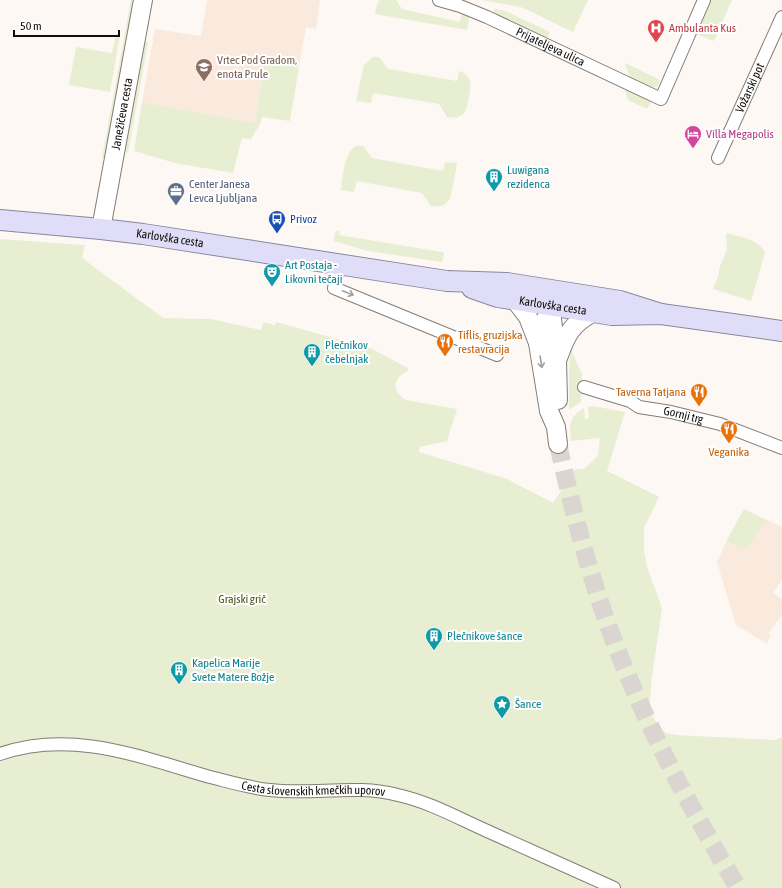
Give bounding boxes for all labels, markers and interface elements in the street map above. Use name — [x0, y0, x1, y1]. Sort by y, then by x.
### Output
scale bar — [14, 12, 119, 38]
hospital icon: Ambulanta Kus — [646, 18, 666, 43]
text: 50 m — [20, 19, 42, 33]
place label: Ambulanta Kus — [669, 21, 736, 35]
street label: Prijateljeva ulica — [514, 25, 587, 69]
place label: Vrtec Pod Gradom, enota Prule — [217, 53, 297, 81]
school or university icon: Vrtec Pod Gradom, enota Prule — [194, 57, 214, 82]
street label: Vožarski pot — [733, 60, 767, 115]
street label: Janežičeva cesta — [109, 77, 136, 151]
hotel icon: Villa Megapolis — [683, 124, 703, 149]
place label: Villa Megapolis — [706, 127, 774, 141]
place label: Luwigana rezidenca — [507, 163, 550, 191]
building icon: Luwigana rezidenca — [484, 167, 504, 192]
place label: Center Janesa Levca Ljubljana — [189, 177, 257, 205]
office icon: Center Janesa Levca Ljubljana — [166, 181, 186, 206]
bus stop icon: Privoz — [267, 209, 287, 234]
place label: Privoz — [290, 212, 318, 226]
street label: Karlovška cesta — [135, 226, 205, 250]
place label: Art Postaja - Likovni tečaji — [285, 258, 342, 286]
theatre icon: Art Postaja - Likovni tečaji — [262, 262, 282, 287]
one-way arrow — [341, 290, 353, 298]
street label: Karlovška cesta — [518, 293, 588, 318]
place label: Tiflis, gruzijska restavracija — [458, 328, 523, 356]
restaurant icon: Tiflis, gruzijska restavracija — [435, 332, 455, 357]
place label: Plečnikov čebelnjak — [325, 338, 369, 366]
building icon: Plečnikov čebelnjak — [302, 342, 322, 367]
one-way arrow — [537, 355, 545, 368]
restaurant icon: Taverna Tatjana — [689, 382, 709, 407]
place label: Taverna Tatjana — [616, 385, 686, 399]
street label: Gornji trg — [663, 404, 705, 427]
restaurant icon: Veganika — [719, 419, 739, 444]
place label: Veganika — [709, 445, 749, 459]
park label: Grajski grič — [218, 592, 266, 606]
building icon: Plečnikove šance — [424, 626, 444, 651]
place label: Plečnikove šance — [447, 629, 522, 643]
place label: Kapelica Marije Svete Matere Božje — [192, 656, 274, 684]
building icon: Kapelica Marije Svete Matere Božje — [169, 660, 189, 685]
place icon: Šance — [492, 694, 512, 719]
place label: Šance — [515, 697, 541, 711]
street label: Cesta slovenskih kmečkih uporov — [240, 778, 386, 799]

